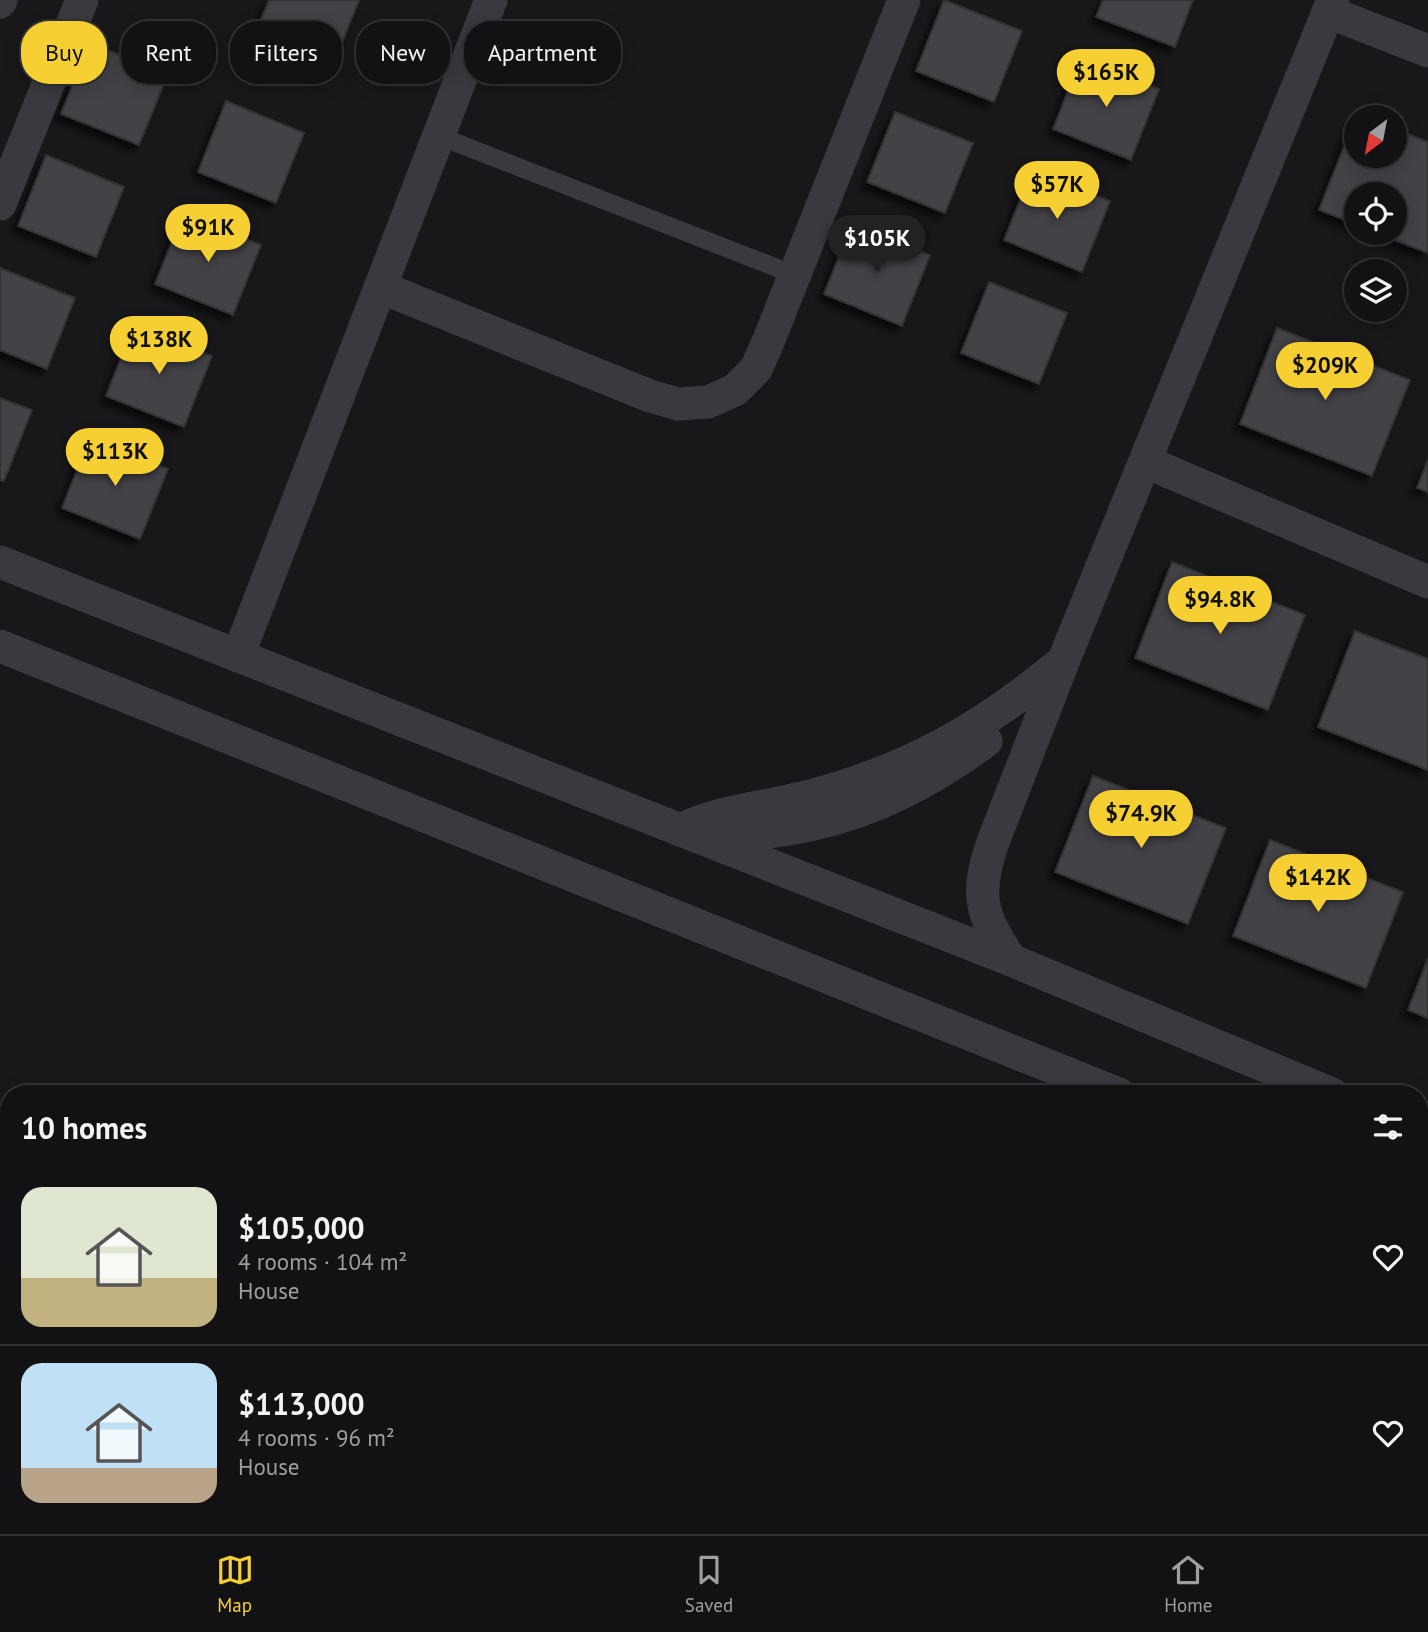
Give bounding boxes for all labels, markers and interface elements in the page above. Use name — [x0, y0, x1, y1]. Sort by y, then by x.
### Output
chip: Buy — [21, 21, 107, 84]
chip: Rent — [121, 21, 216, 84]
chip: Filters — [230, 21, 342, 84]
chip: New — [356, 21, 450, 84]
chip: Apartment — [464, 21, 621, 84]
pin: $165K — [1057, 50, 1155, 109]
text: $165K — [1073, 57, 1139, 86]
north arrow — [1344, 105, 1407, 168]
map controls — [1344, 105, 1407, 322]
pin: $57K — [1016, 162, 1098, 221]
text: $57K — [1030, 169, 1084, 198]
button: locate — [1344, 182, 1407, 245]
pin: $91K — [167, 204, 249, 264]
text: $91K — [181, 212, 235, 241]
pin: $105K — [828, 216, 926, 275]
text: $105K — [844, 223, 910, 252]
button: layers — [1344, 259, 1407, 322]
pin: $138K — [110, 316, 208, 376]
text: $138K — [126, 324, 192, 353]
pin: $209K — [1276, 342, 1374, 402]
text: $209K — [1292, 350, 1358, 379]
pin: $113K — [66, 428, 164, 488]
text: $113K — [82, 436, 148, 465]
pin: $94.8K — [1163, 576, 1277, 636]
text: $94.8K — [1184, 584, 1256, 613]
pin: $74.9K — [1084, 790, 1198, 850]
text: $74.9K — [1105, 798, 1177, 827]
pin: $142K — [1269, 855, 1367, 914]
text: $142K — [1285, 862, 1351, 891]
text: 10 homes — [21, 1108, 147, 1147]
icon: filters — [1369, 1108, 1407, 1146]
text: $105,000 — [238, 1208, 365, 1247]
icon: home — [77, 1215, 161, 1299]
icon: heart — [1369, 1238, 1407, 1276]
text: 4 rooms · 104 m² — [238, 1247, 407, 1276]
text: House — [238, 1276, 300, 1305]
text: $113,000 — [238, 1384, 365, 1423]
icon: home — [77, 1391, 161, 1475]
icon: heart — [1369, 1414, 1407, 1452]
text: 4 rooms · 96 m² — [238, 1423, 395, 1452]
text: House — [238, 1452, 300, 1481]
tab: Map — [216, 1551, 254, 1617]
tab: Saved — [685, 1551, 733, 1617]
tab: Home — [1164, 1551, 1212, 1617]

